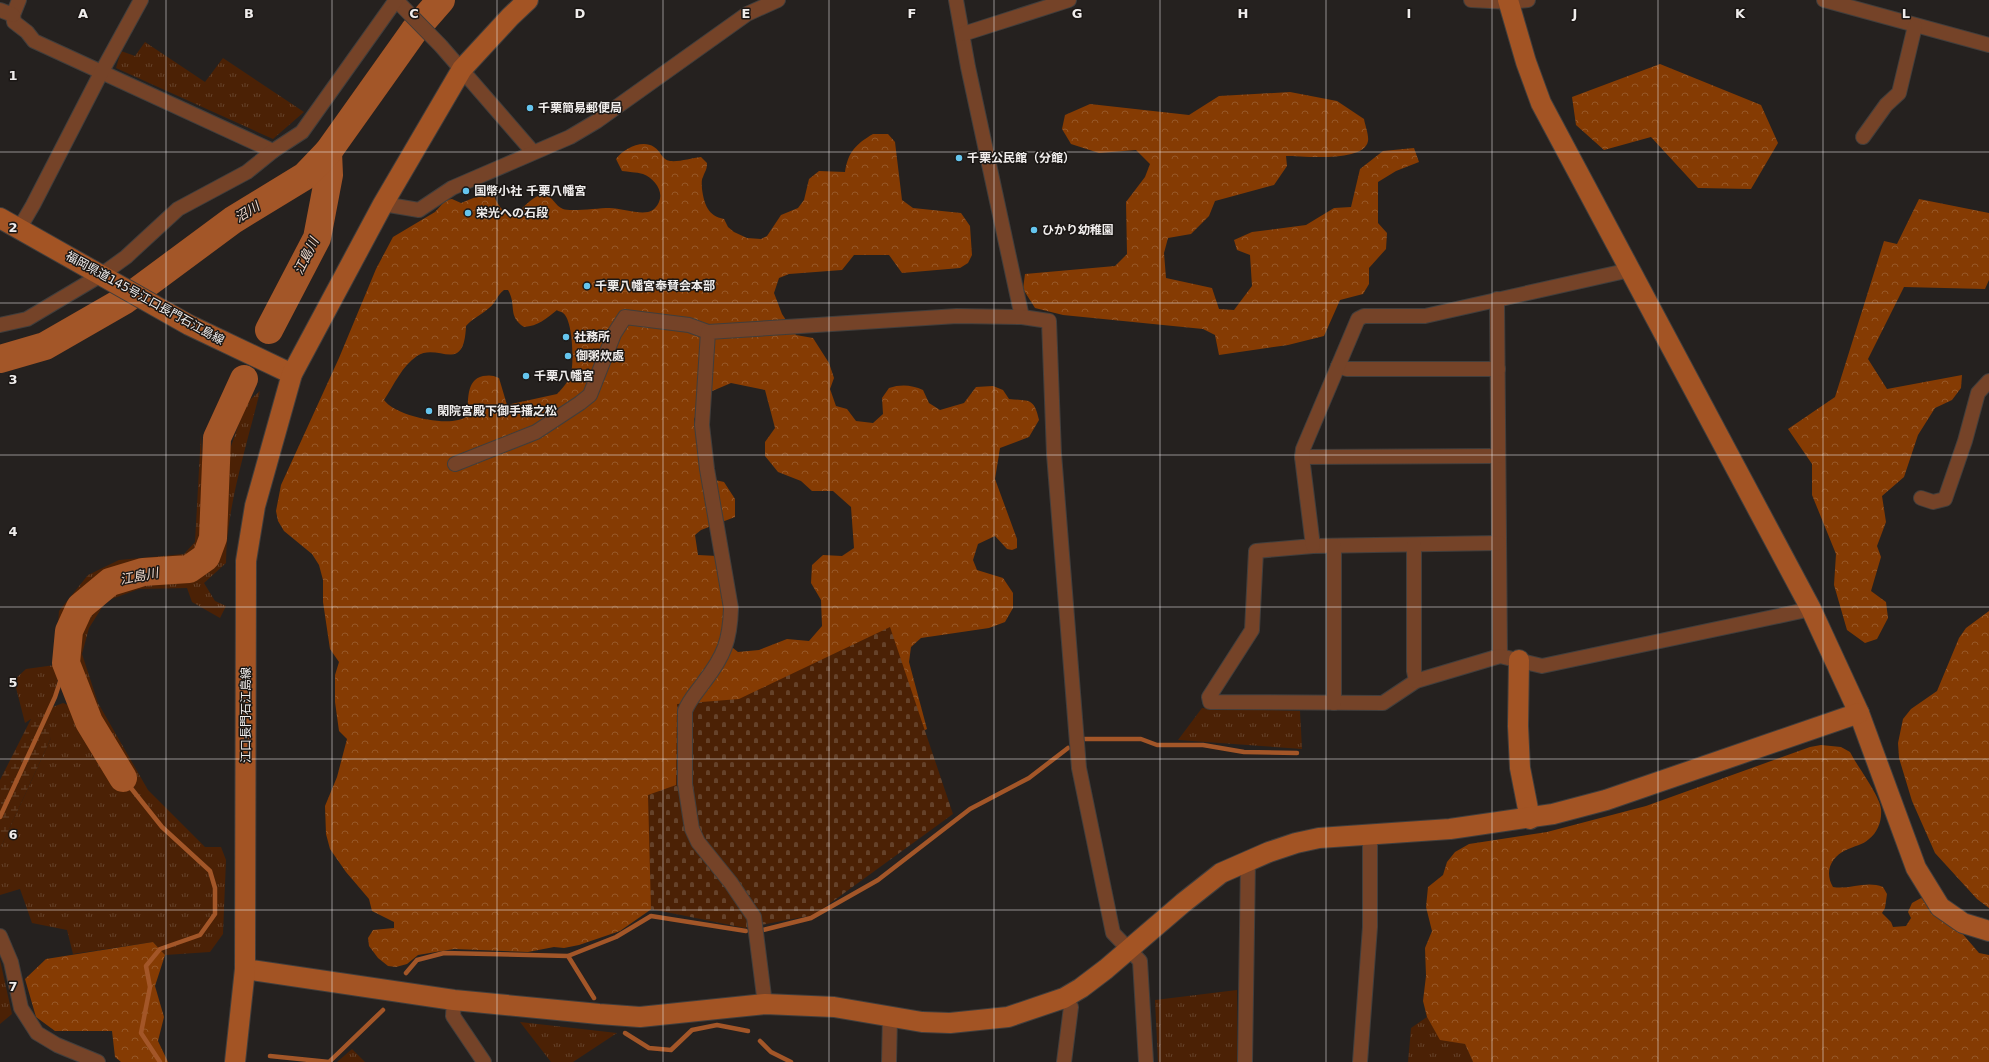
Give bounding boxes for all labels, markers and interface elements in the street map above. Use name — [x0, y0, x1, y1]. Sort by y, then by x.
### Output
text: A — [78, 6, 88, 21]
text: B — [244, 6, 254, 21]
text: C — [409, 6, 419, 21]
text: D — [575, 6, 586, 21]
text: E — [742, 6, 750, 21]
text: F — [908, 6, 916, 21]
text: G — [1072, 6, 1082, 21]
text: H — [1238, 6, 1248, 21]
text: I — [1407, 6, 1411, 21]
text: J — [1572, 6, 1577, 21]
text: K — [1735, 6, 1746, 21]
text: L — [1902, 6, 1910, 21]
text: 1 — [8, 68, 18, 83]
place label: 千栗簡易郵便局 — [538, 101, 622, 115]
marker: 千栗簡易郵便局 — [525, 103, 535, 113]
place label: 千栗公民館（分館） — [967, 151, 1075, 165]
marker: 千栗公民館（分館） — [954, 153, 964, 163]
place label: 国幣小社 千栗八幡宮 — [474, 184, 586, 198]
marker: 国幣小社 千栗八幡宮 — [461, 186, 471, 196]
water label: 沼川 — [232, 198, 264, 225]
place label: 栄光への石段 — [476, 206, 549, 220]
marker: 栄光への石段 — [463, 208, 473, 218]
text: 2 — [8, 220, 18, 235]
place label: ひかり幼稚園 — [1042, 223, 1114, 237]
marker: ひかり幼稚園 — [1029, 225, 1039, 235]
water label: 江島川 — [291, 233, 322, 277]
street label: 福岡県道145号江口長門石江島線 — [63, 249, 227, 347]
place label: 千栗八幡宮奉賛会本部 — [595, 279, 715, 293]
marker: 千栗八幡宮奉賛会本部 — [582, 281, 592, 291]
place label: 社務所 — [574, 330, 610, 344]
marker: 社務所 — [561, 332, 571, 342]
place label: 御粥炊處 — [576, 349, 624, 363]
marker: 御粥炊處 — [563, 351, 573, 361]
place label: 千栗八幡宮 — [534, 369, 594, 383]
marker: 千栗八幡宮 — [521, 371, 531, 381]
text: 3 — [8, 372, 18, 387]
place label: 閑院宮殿下御手播之松 — [437, 404, 557, 418]
marker: 閑院宮殿下御手播之松 — [424, 406, 434, 416]
text: 4 — [8, 524, 18, 539]
water label: 江島川 — [118, 565, 162, 587]
street label: 江口長門石江島線 — [239, 667, 253, 763]
text: 5 — [8, 675, 18, 690]
text: 6 — [8, 827, 18, 842]
text: 7 — [8, 979, 18, 994]

